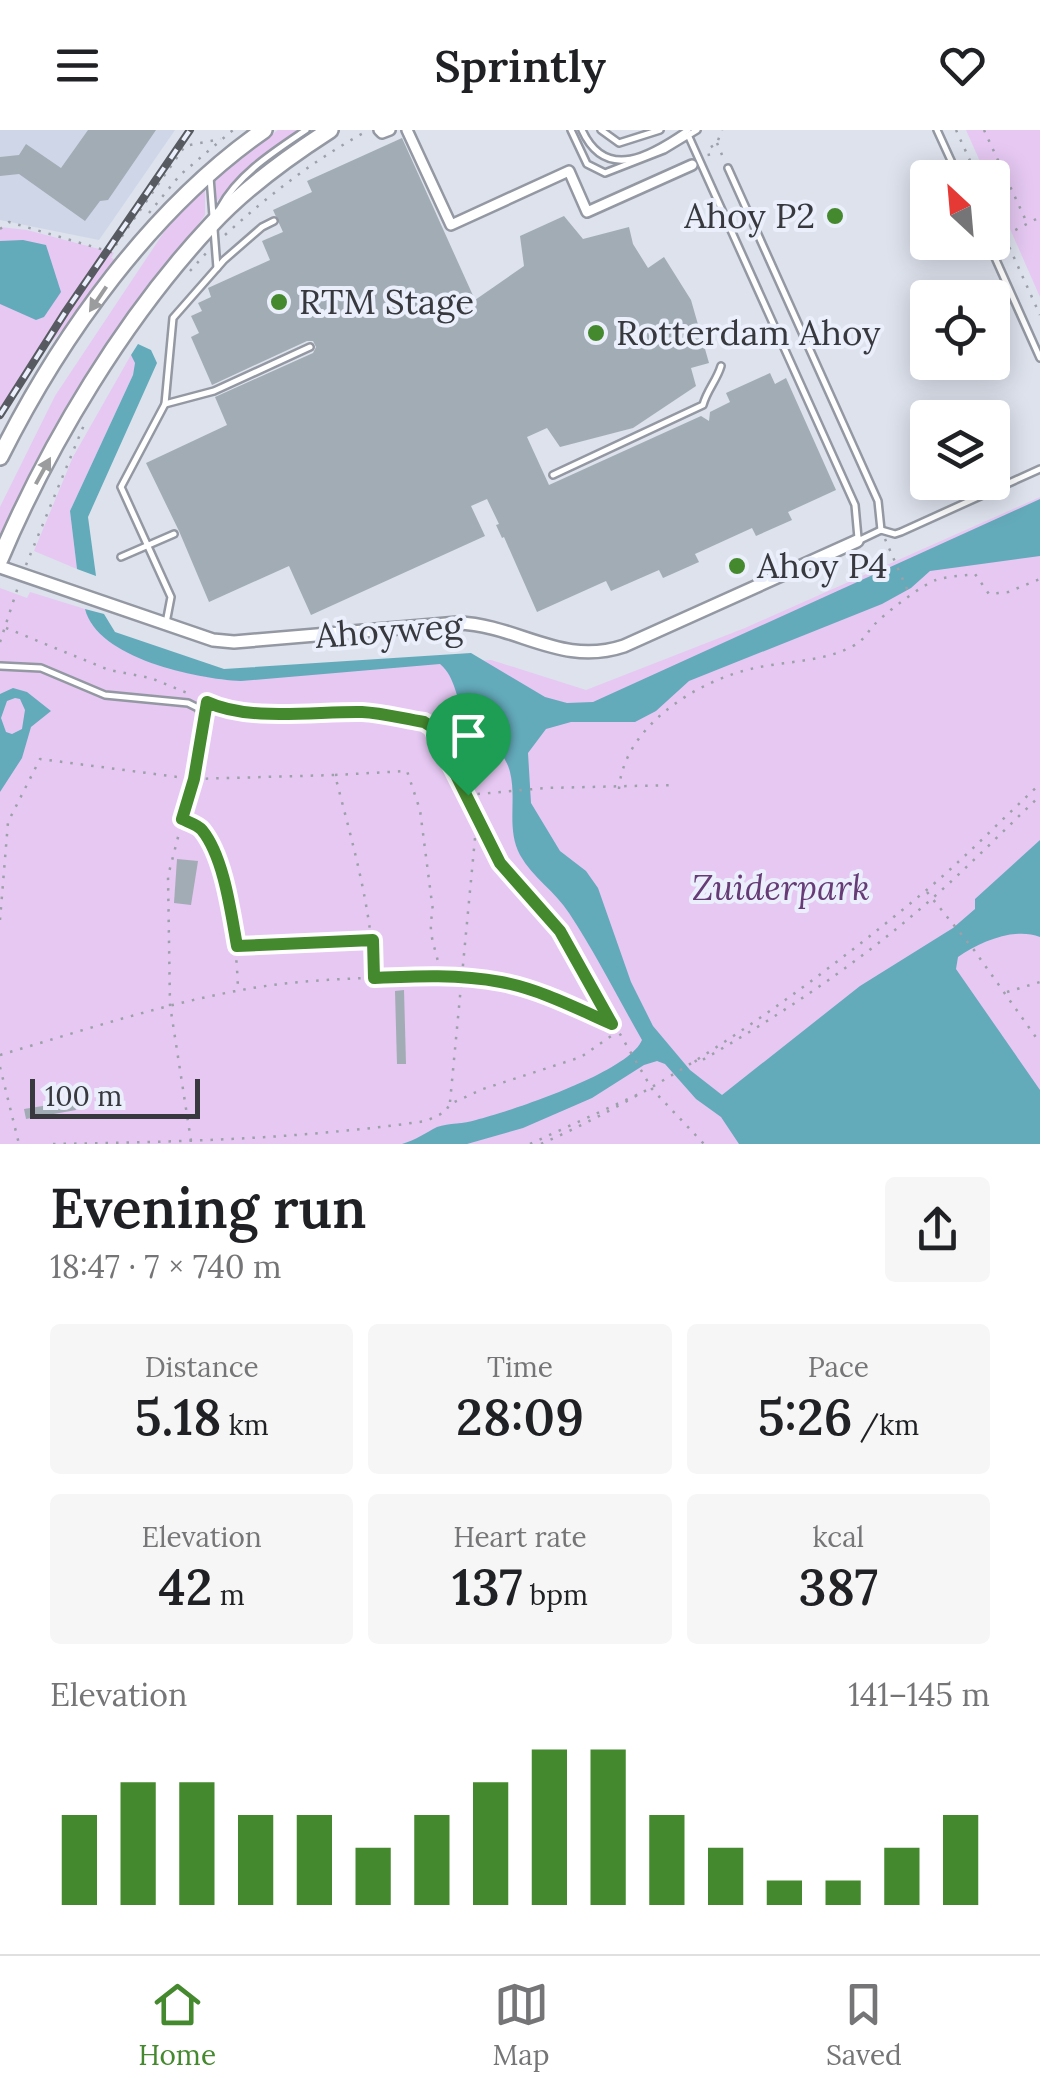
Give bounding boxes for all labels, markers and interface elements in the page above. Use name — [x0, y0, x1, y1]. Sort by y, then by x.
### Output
text: Sprintly — [434, 37, 606, 94]
icon: menu — [50, 38, 105, 93]
icon: heart — [935, 38, 990, 93]
north arrow — [910, 160, 1010, 260]
map controls — [910, 160, 1010, 500]
place label: Ahoy P2 — [683, 193, 815, 238]
marker: Ahoy P2 — [824, 205, 846, 227]
place label: RTM Stage — [299, 279, 474, 324]
button: locate — [910, 280, 1010, 380]
one-way arrow — [89, 285, 108, 312]
marker: RTM Stage — [268, 291, 290, 313]
place label: Rotterdam Ahoy — [616, 310, 881, 355]
marker: Rotterdam Ahoy — [585, 322, 607, 344]
button: layers — [910, 400, 1010, 500]
one-way arrow — [35, 457, 52, 486]
place label: Ahoy P4 — [756, 543, 888, 588]
marker: Ahoy P4 — [726, 555, 748, 577]
street label: Ahoyweg — [313, 603, 465, 658]
pin — [426, 693, 511, 796]
icon: arrive — [441, 708, 496, 763]
park label: Zuiderpark — [692, 865, 870, 910]
scale bar — [30, 1074, 200, 1118]
text: 100 m — [45, 1078, 122, 1114]
text: Evening run — [50, 1173, 367, 1243]
button: share — [885, 1177, 990, 1282]
text: 18:47 · 7 × 740 m — [50, 1246, 282, 1287]
text: Distance — [145, 1349, 259, 1385]
text: Time — [487, 1349, 553, 1385]
text: Pace — [808, 1349, 869, 1385]
text: 5.18 — [134, 1385, 221, 1449]
text: 28:09 — [456, 1385, 584, 1449]
text: 5:26 — [757, 1385, 853, 1449]
text: km — [221, 1407, 269, 1443]
text: /km — [853, 1407, 919, 1443]
text: Elevation — [142, 1519, 262, 1555]
text: Heart rate — [453, 1519, 587, 1555]
text: kcal — [812, 1519, 864, 1555]
text: 42 — [158, 1555, 212, 1619]
text: 137 — [452, 1555, 523, 1619]
text: 387 — [798, 1555, 878, 1619]
text: m — [212, 1577, 245, 1613]
text: bpm — [523, 1577, 588, 1613]
text: Elevation — [50, 1674, 187, 1715]
text: 141–145 m — [848, 1674, 990, 1715]
tab: Home — [138, 1977, 216, 2073]
tab: Map — [493, 1977, 549, 2073]
tab: Saved — [826, 1977, 902, 2073]

